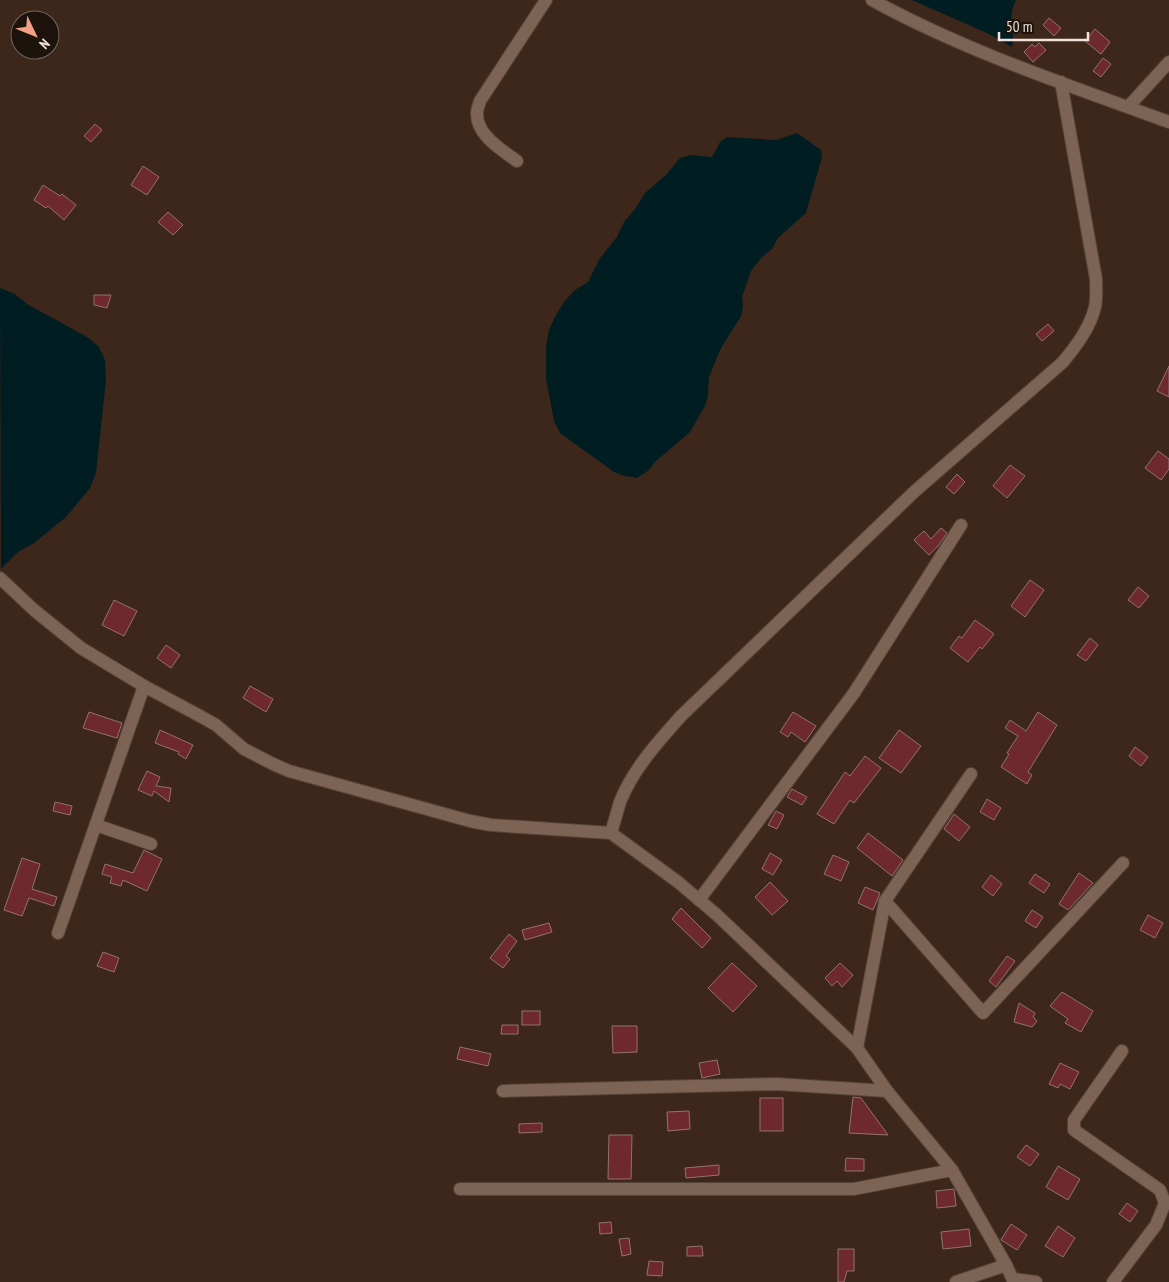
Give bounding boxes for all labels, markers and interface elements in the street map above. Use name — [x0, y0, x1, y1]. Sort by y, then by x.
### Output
north arrow — [10, 10, 60, 60]
scale bar — [999, 10, 1088, 42]
text: 50 m — [1006, 17, 1032, 36]
text: N — [35, 35, 54, 53]

